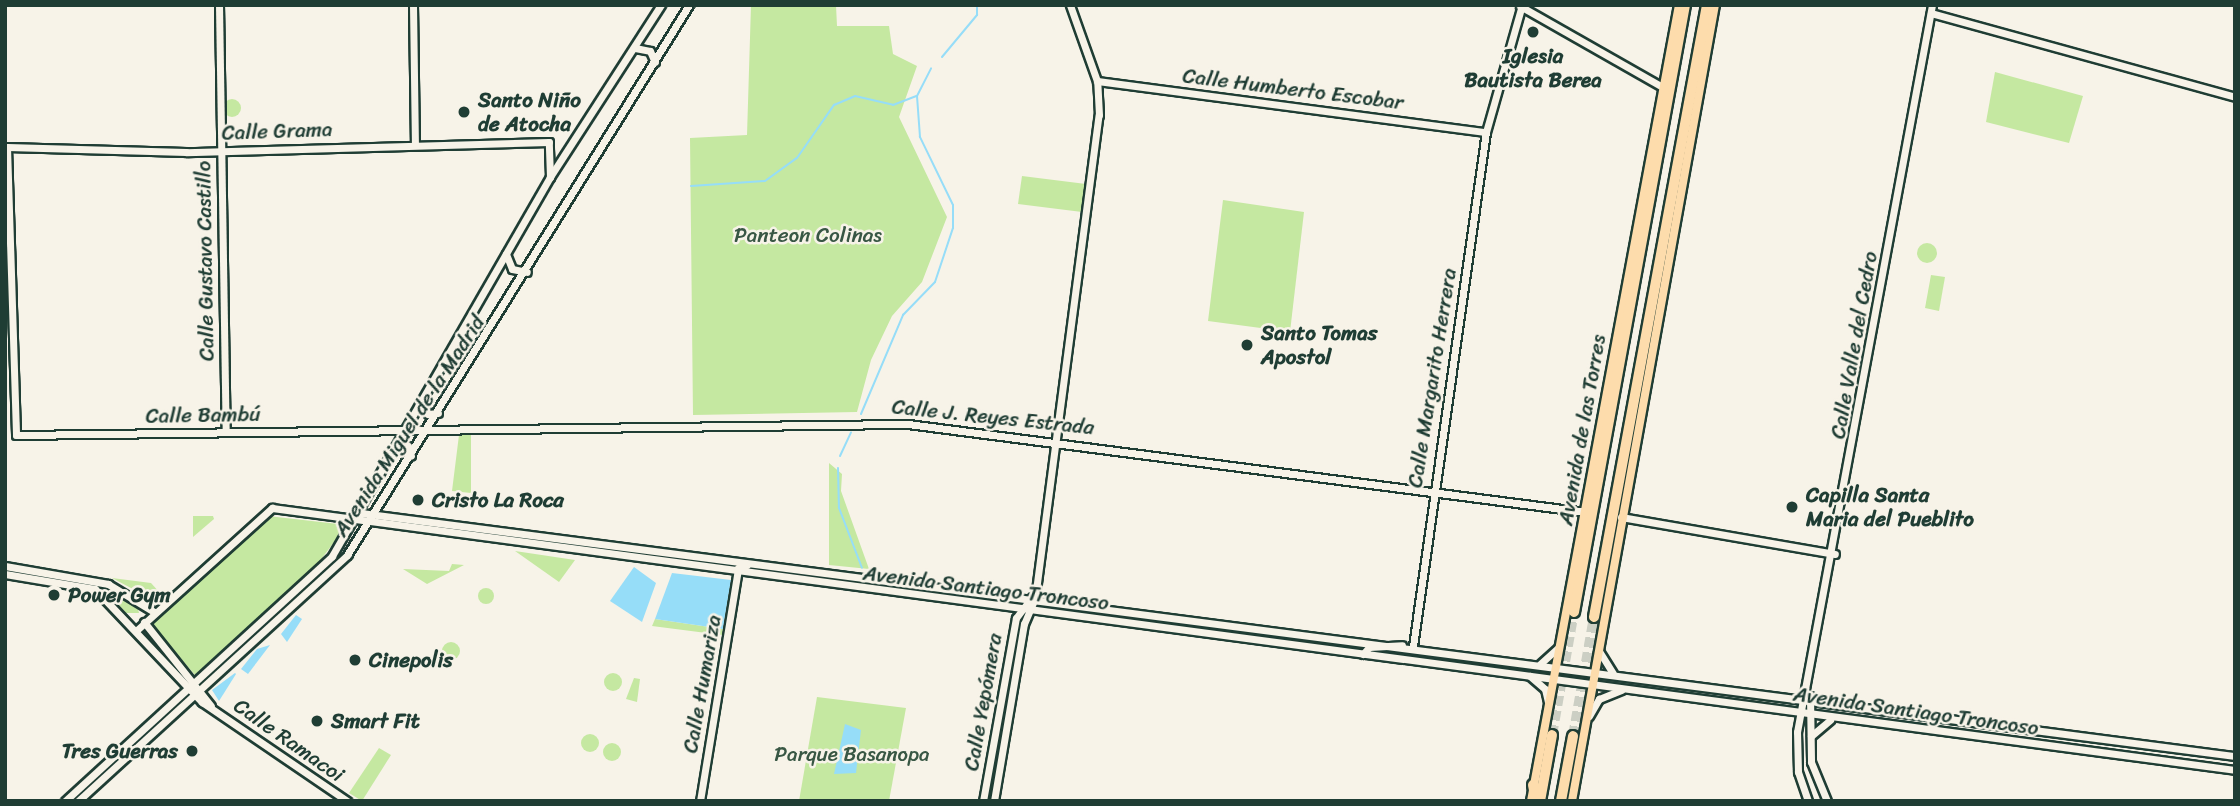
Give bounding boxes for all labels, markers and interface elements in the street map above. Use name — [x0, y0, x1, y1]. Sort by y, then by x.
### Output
marker: Iglesia Bautista Berea — [1525, 24, 1541, 40]
place label: Iglesia Bautista Berea — [1464, 43, 1602, 93]
street label: Calle Humberto Escobar — [1181, 63, 1405, 115]
place label: Santo Niño de Atocha — [478, 87, 581, 137]
marker: Santo Niño de Atocha — [456, 104, 472, 120]
street label: Calle Grama — [221, 116, 333, 146]
street label: Calle Gustavo Castillo — [191, 160, 219, 362]
park label: Panteon Colinas — [734, 222, 882, 248]
street label: Calle Valle del Cedro — [1825, 250, 1883, 440]
street label: Calle Margarito Herrera — [1402, 266, 1462, 490]
street label: Avenida Miguel de la Madrid — [328, 311, 490, 541]
place label: Santo Tomas Apostol — [1261, 320, 1378, 370]
street label: Avenida de las Torres — [1553, 332, 1611, 528]
marker: Santo Tomas Apostol — [1239, 337, 1255, 353]
street label: Calle J. Reyes Estrada — [890, 394, 1096, 440]
street label: Calle Bambú — [146, 401, 260, 429]
place label: Capilla Santa Maria del Pueblito — [1806, 482, 1975, 532]
place label: Cristo La Roca — [432, 487, 564, 513]
marker: Cristo La Roca — [410, 492, 426, 508]
marker: Capilla Santa Maria del Pueblito — [1784, 499, 1800, 515]
street label: Avenida Santiago Troncoso — [862, 560, 1110, 616]
place label: Power Gym — [68, 582, 171, 608]
marker: Power Gym — [46, 587, 62, 603]
street label: Calle Humariza — [677, 613, 727, 755]
street label: Calle Yepómera — [958, 631, 1008, 773]
place label: Cinepolis — [369, 647, 453, 673]
marker: Cinepolis — [347, 652, 363, 668]
street label: Avenida Santiago Troncoso — [1792, 681, 2040, 741]
street label: Calle Ramacoi — [229, 693, 349, 787]
place label: Smart Fit — [331, 708, 420, 734]
marker: Smart Fit — [309, 713, 325, 729]
place label: Tres Guerras — [62, 738, 178, 764]
park label: Parque Basanopa — [774, 741, 930, 767]
marker: Tres Guerras — [184, 743, 200, 759]

